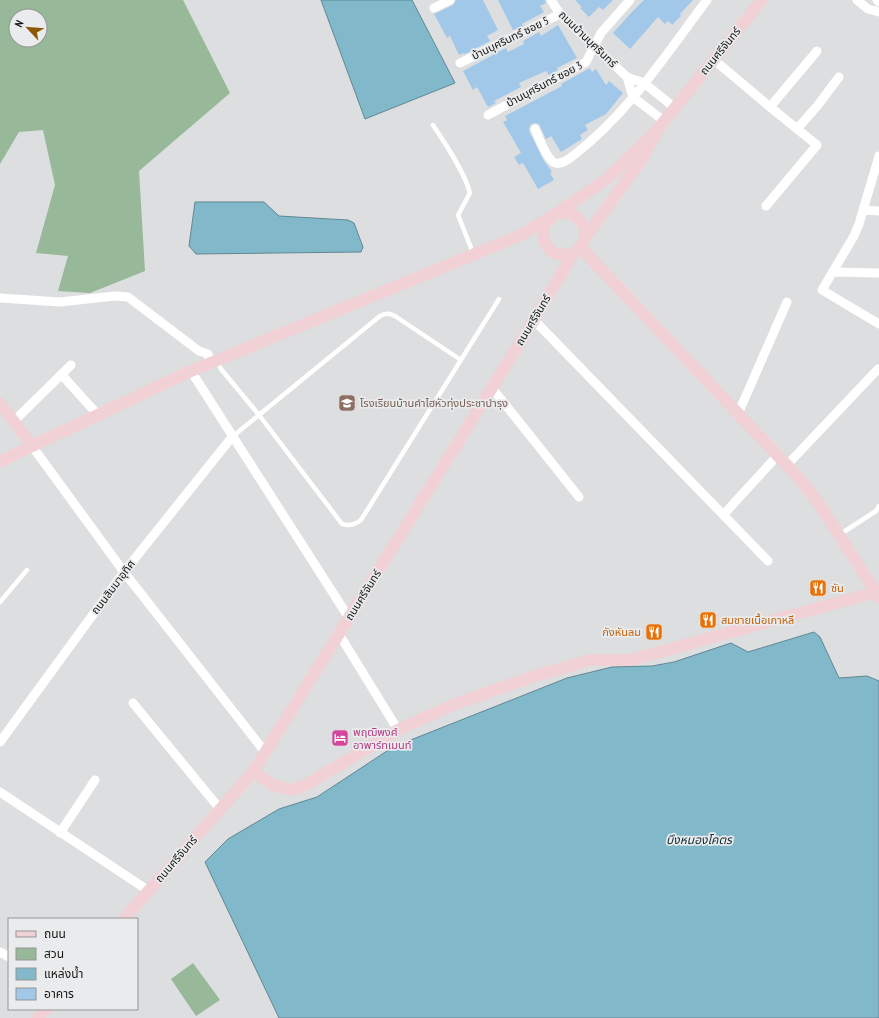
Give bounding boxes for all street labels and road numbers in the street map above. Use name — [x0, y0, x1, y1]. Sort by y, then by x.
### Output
street label: ถนนบ้านบุศรินทร์ — [556, 8, 620, 71]
street label: บ้านบุศรินทร์ ซอย 5 — [469, 13, 551, 63]
street label: ถนนศรีจันทร์ — [697, 24, 744, 78]
street label: บ้านบุศรินทร์ ซอย 3 — [504, 58, 584, 110]
street label: ถนนศรีจันทร์ — [512, 291, 554, 348]
street label: ถนนสิมมาอุทิศ — [88, 557, 138, 617]
street label: ถนนศรีจันทร์ — [342, 567, 384, 623]
street label: ถนนศรีจันทร์ — [152, 832, 200, 885]

